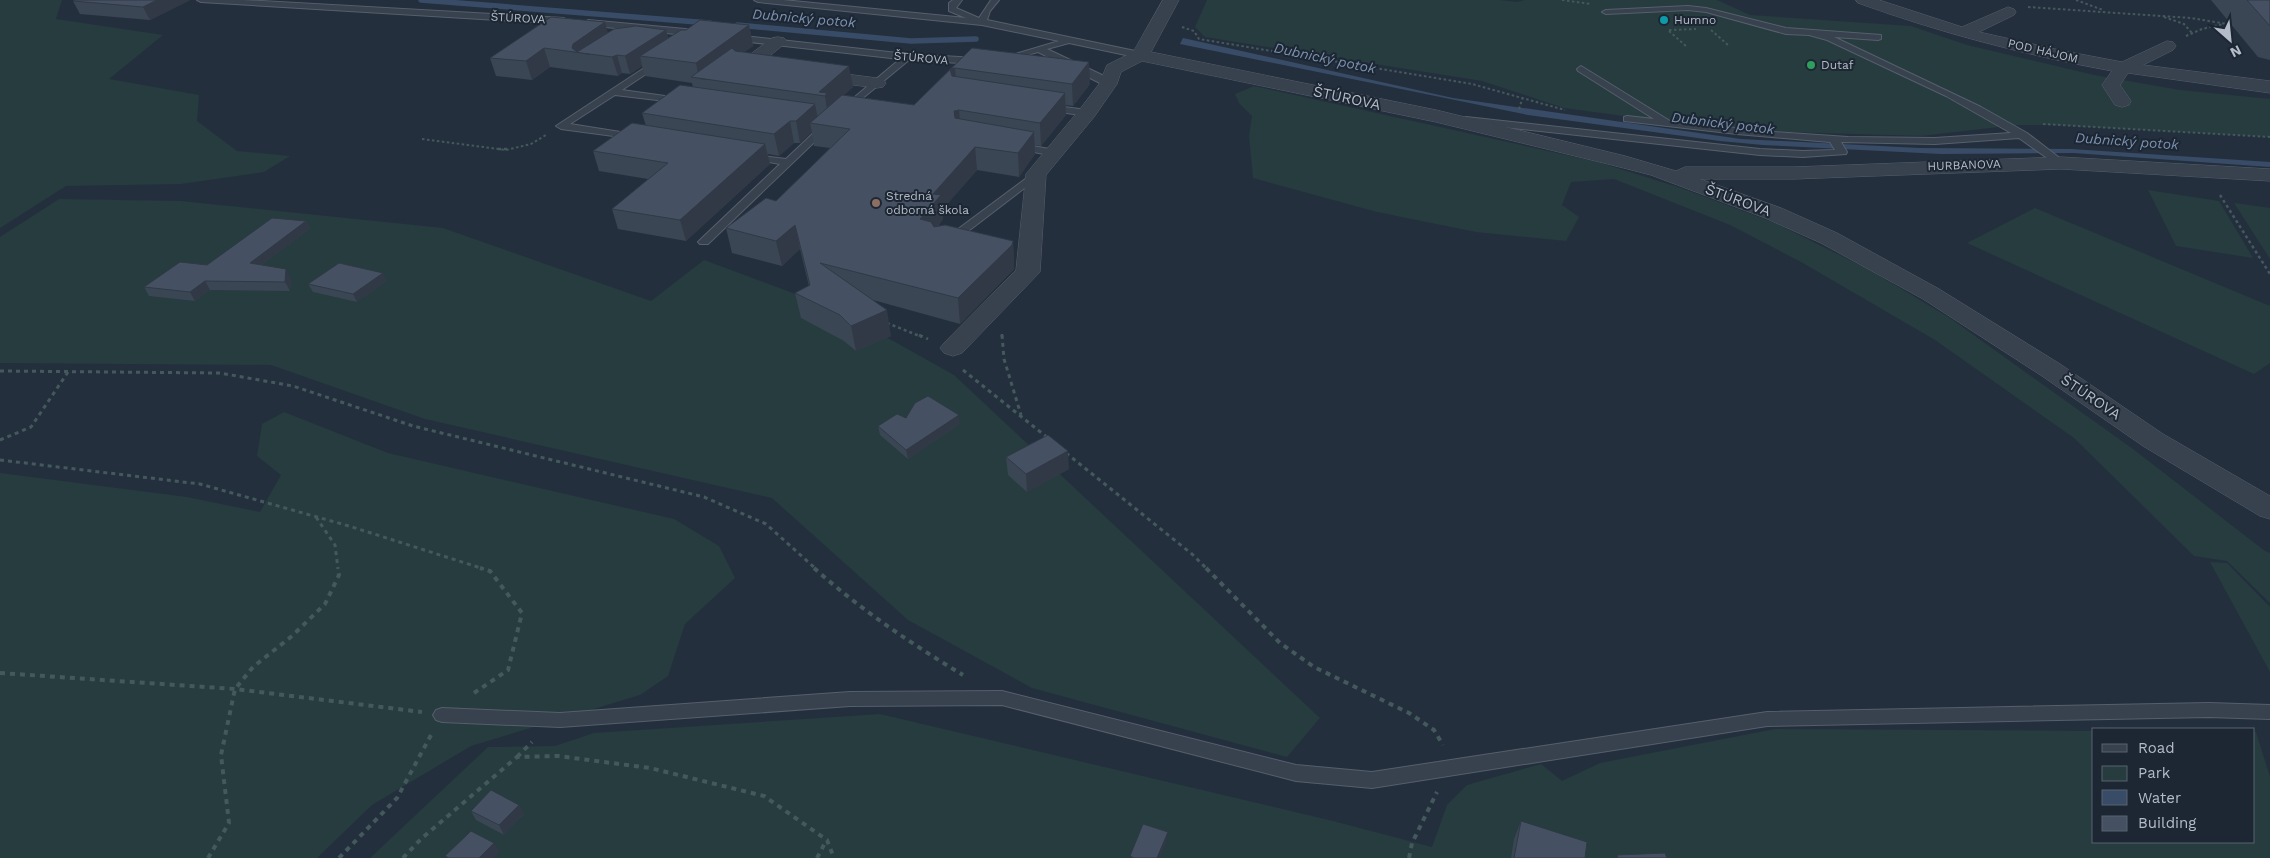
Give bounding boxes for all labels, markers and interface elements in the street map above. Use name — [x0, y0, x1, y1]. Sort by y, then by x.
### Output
water label: Dubnický potok — [752, 6, 857, 31]
street label: ŠTÚROVA — [490, 10, 546, 26]
place label: Humno — [1674, 13, 1716, 27]
marker: Humno — [1658, 14, 1670, 26]
north arrow — [2205, 15, 2255, 65]
street label: POD HÁJOM — [2006, 36, 2080, 66]
water label: Dubnický potok — [1273, 39, 1378, 77]
text: N — [2228, 42, 2244, 61]
street label: ŠTÚROVA — [893, 49, 949, 67]
place label: Dutaf — [1821, 58, 1854, 72]
marker: Dutaf — [1805, 59, 1817, 71]
street label: ŠTÚROVA — [1312, 81, 1383, 114]
water label: Dubnický potok — [1671, 109, 1776, 137]
water label: Dubnický potok — [2075, 129, 2180, 153]
street label: HURBANOVA — [1927, 157, 2001, 173]
street label: ŠTÚROVA — [1703, 179, 1774, 220]
place label: Stredná odborná škola — [886, 189, 969, 217]
marker: Stredná odborná škola — [870, 197, 882, 209]
street label: ŠTÚROVA — [2058, 370, 2125, 424]
legend — [2092, 728, 2255, 843]
text: Road — [2138, 739, 2175, 757]
text: Park — [2138, 764, 2171, 782]
text: Water — [2138, 789, 2181, 807]
text: Building — [2138, 814, 2196, 832]

